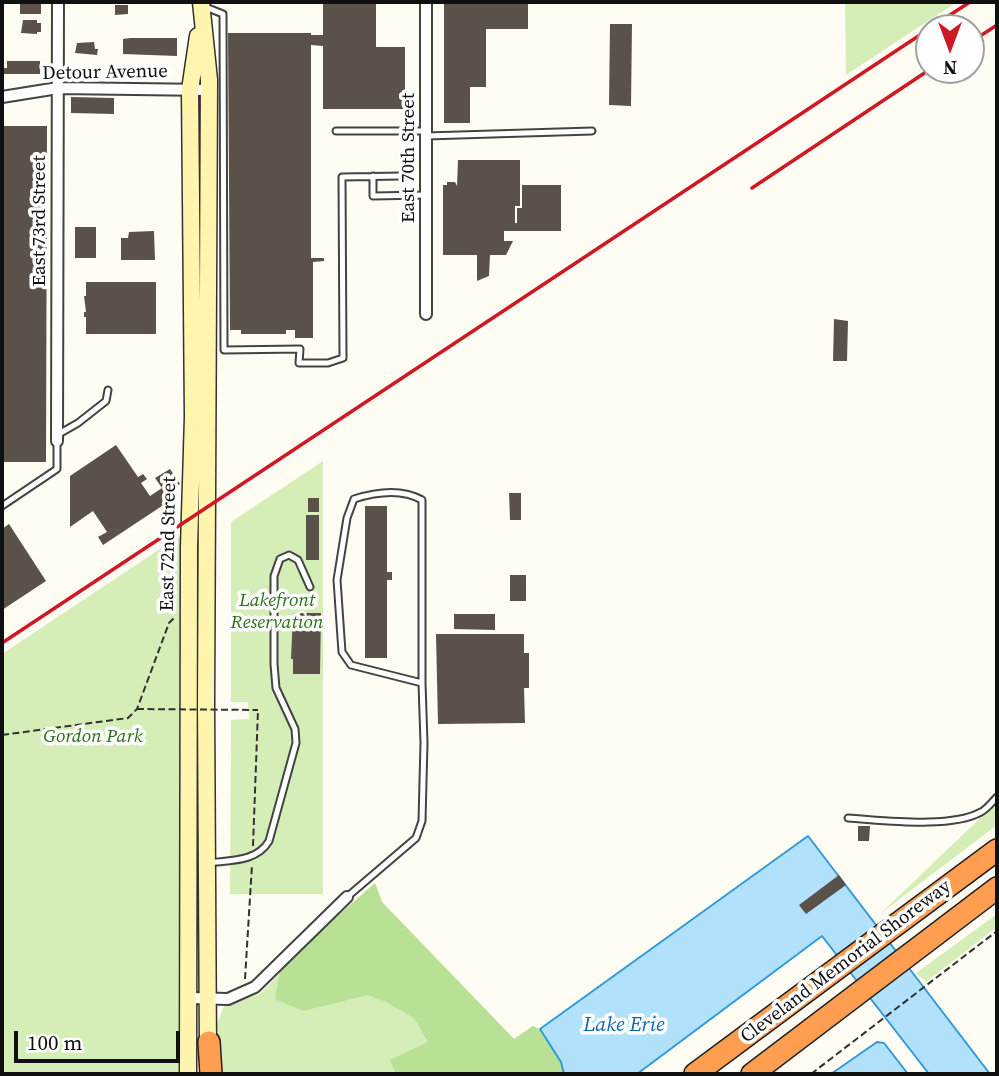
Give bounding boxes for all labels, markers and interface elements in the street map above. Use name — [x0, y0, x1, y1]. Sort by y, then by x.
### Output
north arrow — [915, 14, 985, 84]
text: N — [943, 55, 957, 81]
street label: Detour Avenue — [42, 61, 168, 85]
street label: East 70th Street — [398, 93, 420, 223]
street label: East 73rd Street — [29, 155, 51, 287]
street label: East 72nd Street — [156, 476, 182, 612]
park label: Lakefront Reservation — [231, 590, 323, 634]
park label: Gordon Park — [43, 726, 143, 748]
street label: Cleveland Memorial Shoreway — [736, 875, 956, 1049]
water label: Lake Erie — [583, 1013, 665, 1039]
scale bar — [18, 1016, 184, 1060]
text: 100 m — [27, 1028, 82, 1057]

